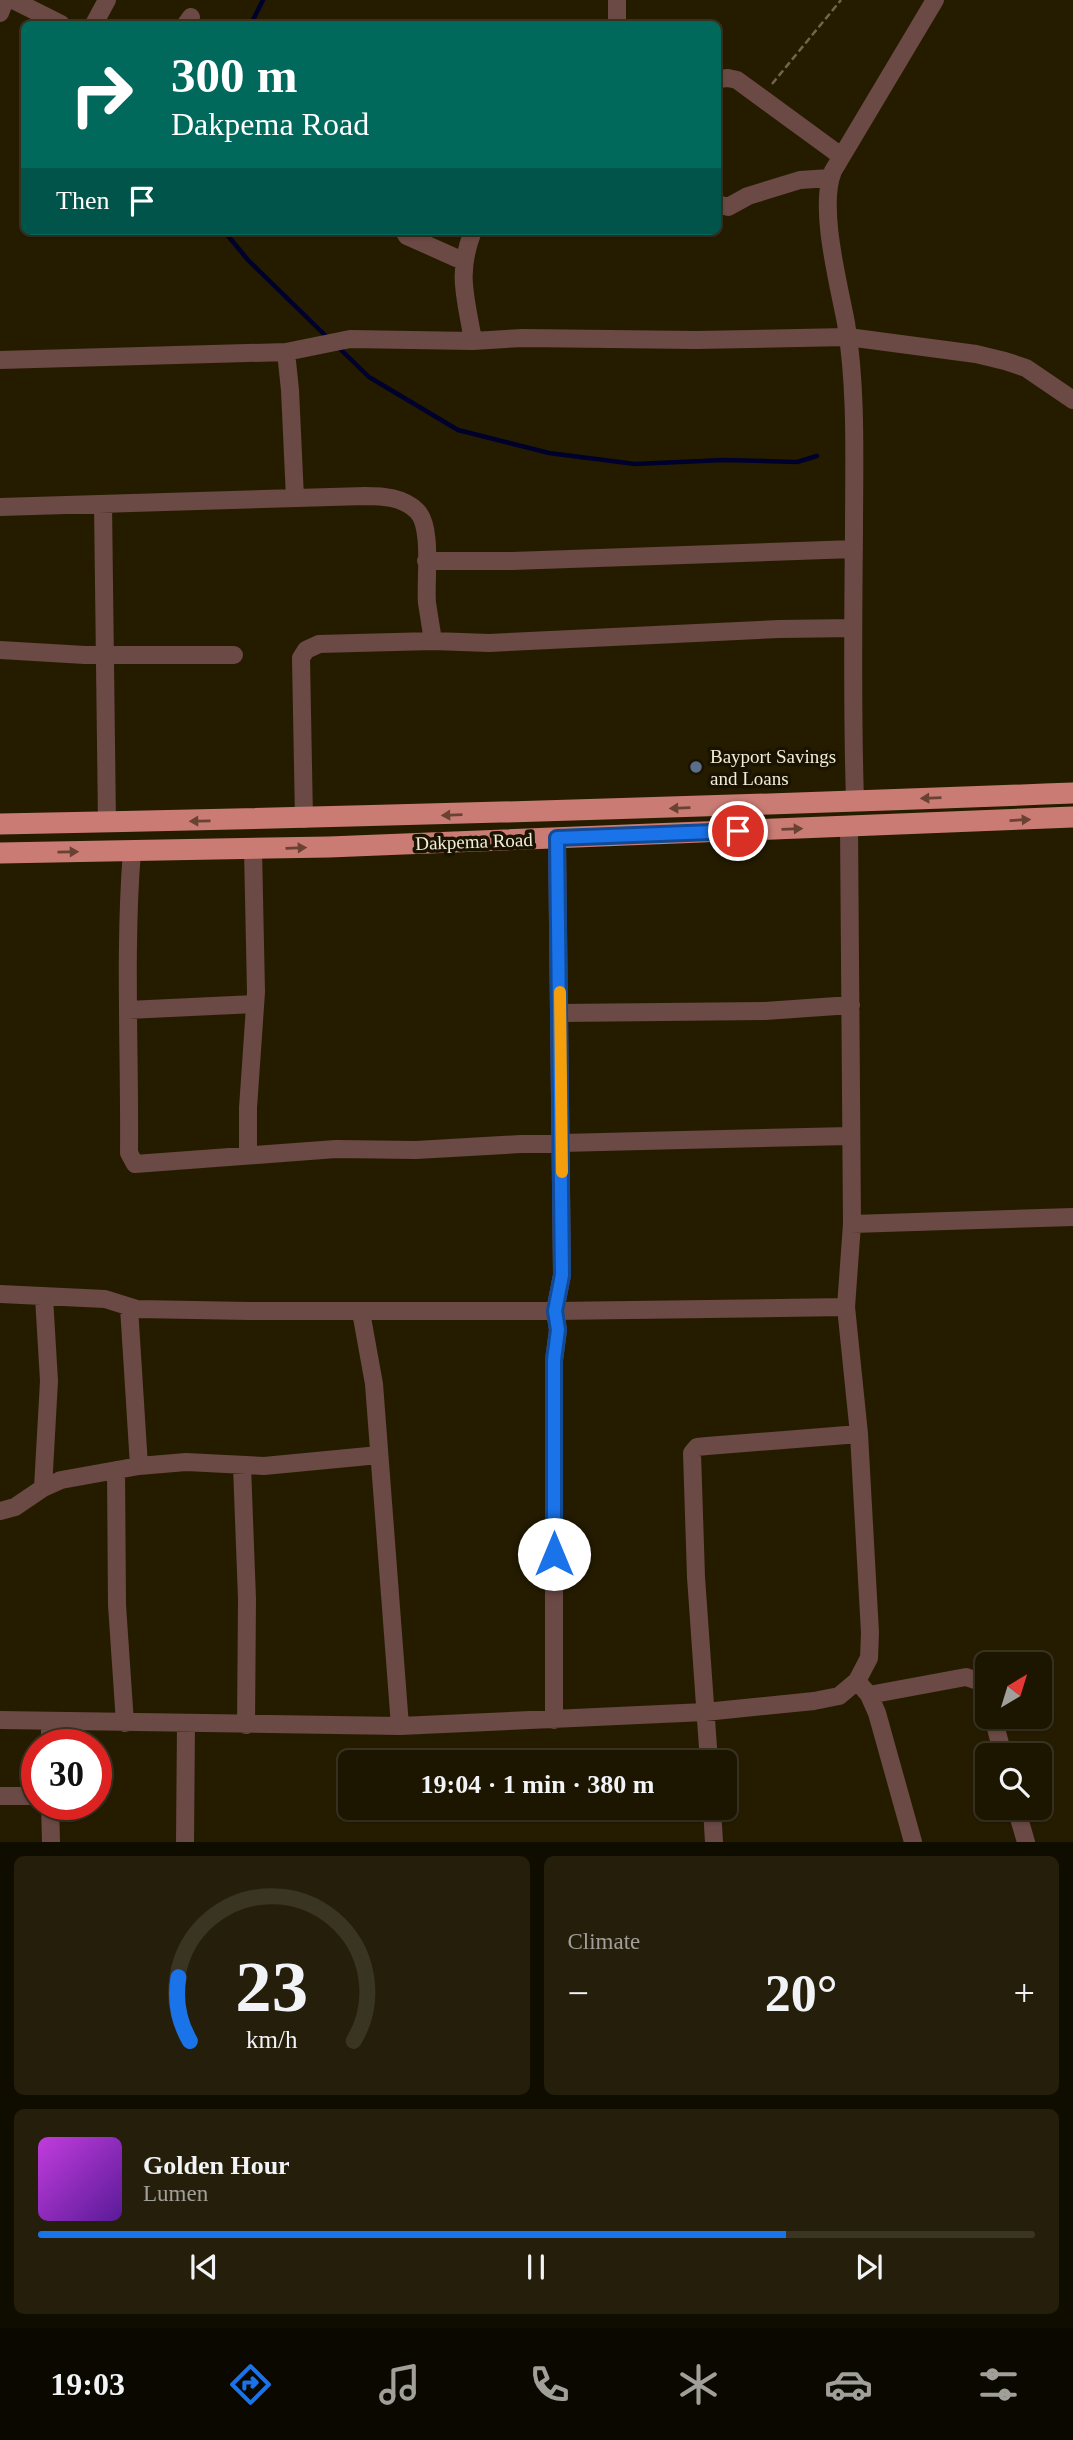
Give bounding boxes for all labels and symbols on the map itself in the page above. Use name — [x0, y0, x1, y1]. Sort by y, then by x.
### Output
place label: Bayport Savings and Loans — [710, 746, 836, 789]
marker: Bayport Savings and Loans — [688, 759, 704, 775]
one-way arrow — [920, 792, 942, 803]
pin — [708, 801, 768, 861]
one-way arrow — [668, 802, 690, 813]
one-way arrow — [441, 809, 463, 821]
one-way arrow — [189, 815, 211, 827]
one-way arrow — [1009, 815, 1031, 826]
one-way arrow — [782, 823, 804, 834]
street label: Dakpema Road — [415, 829, 534, 854]
one-way arrow — [285, 842, 307, 854]
one-way arrow — [57, 846, 79, 858]
position arrow — [517, 1517, 591, 1591]
north arrow — [975, 1652, 1052, 1729]
speed limit sign: 30 — [21, 1729, 112, 1820]

